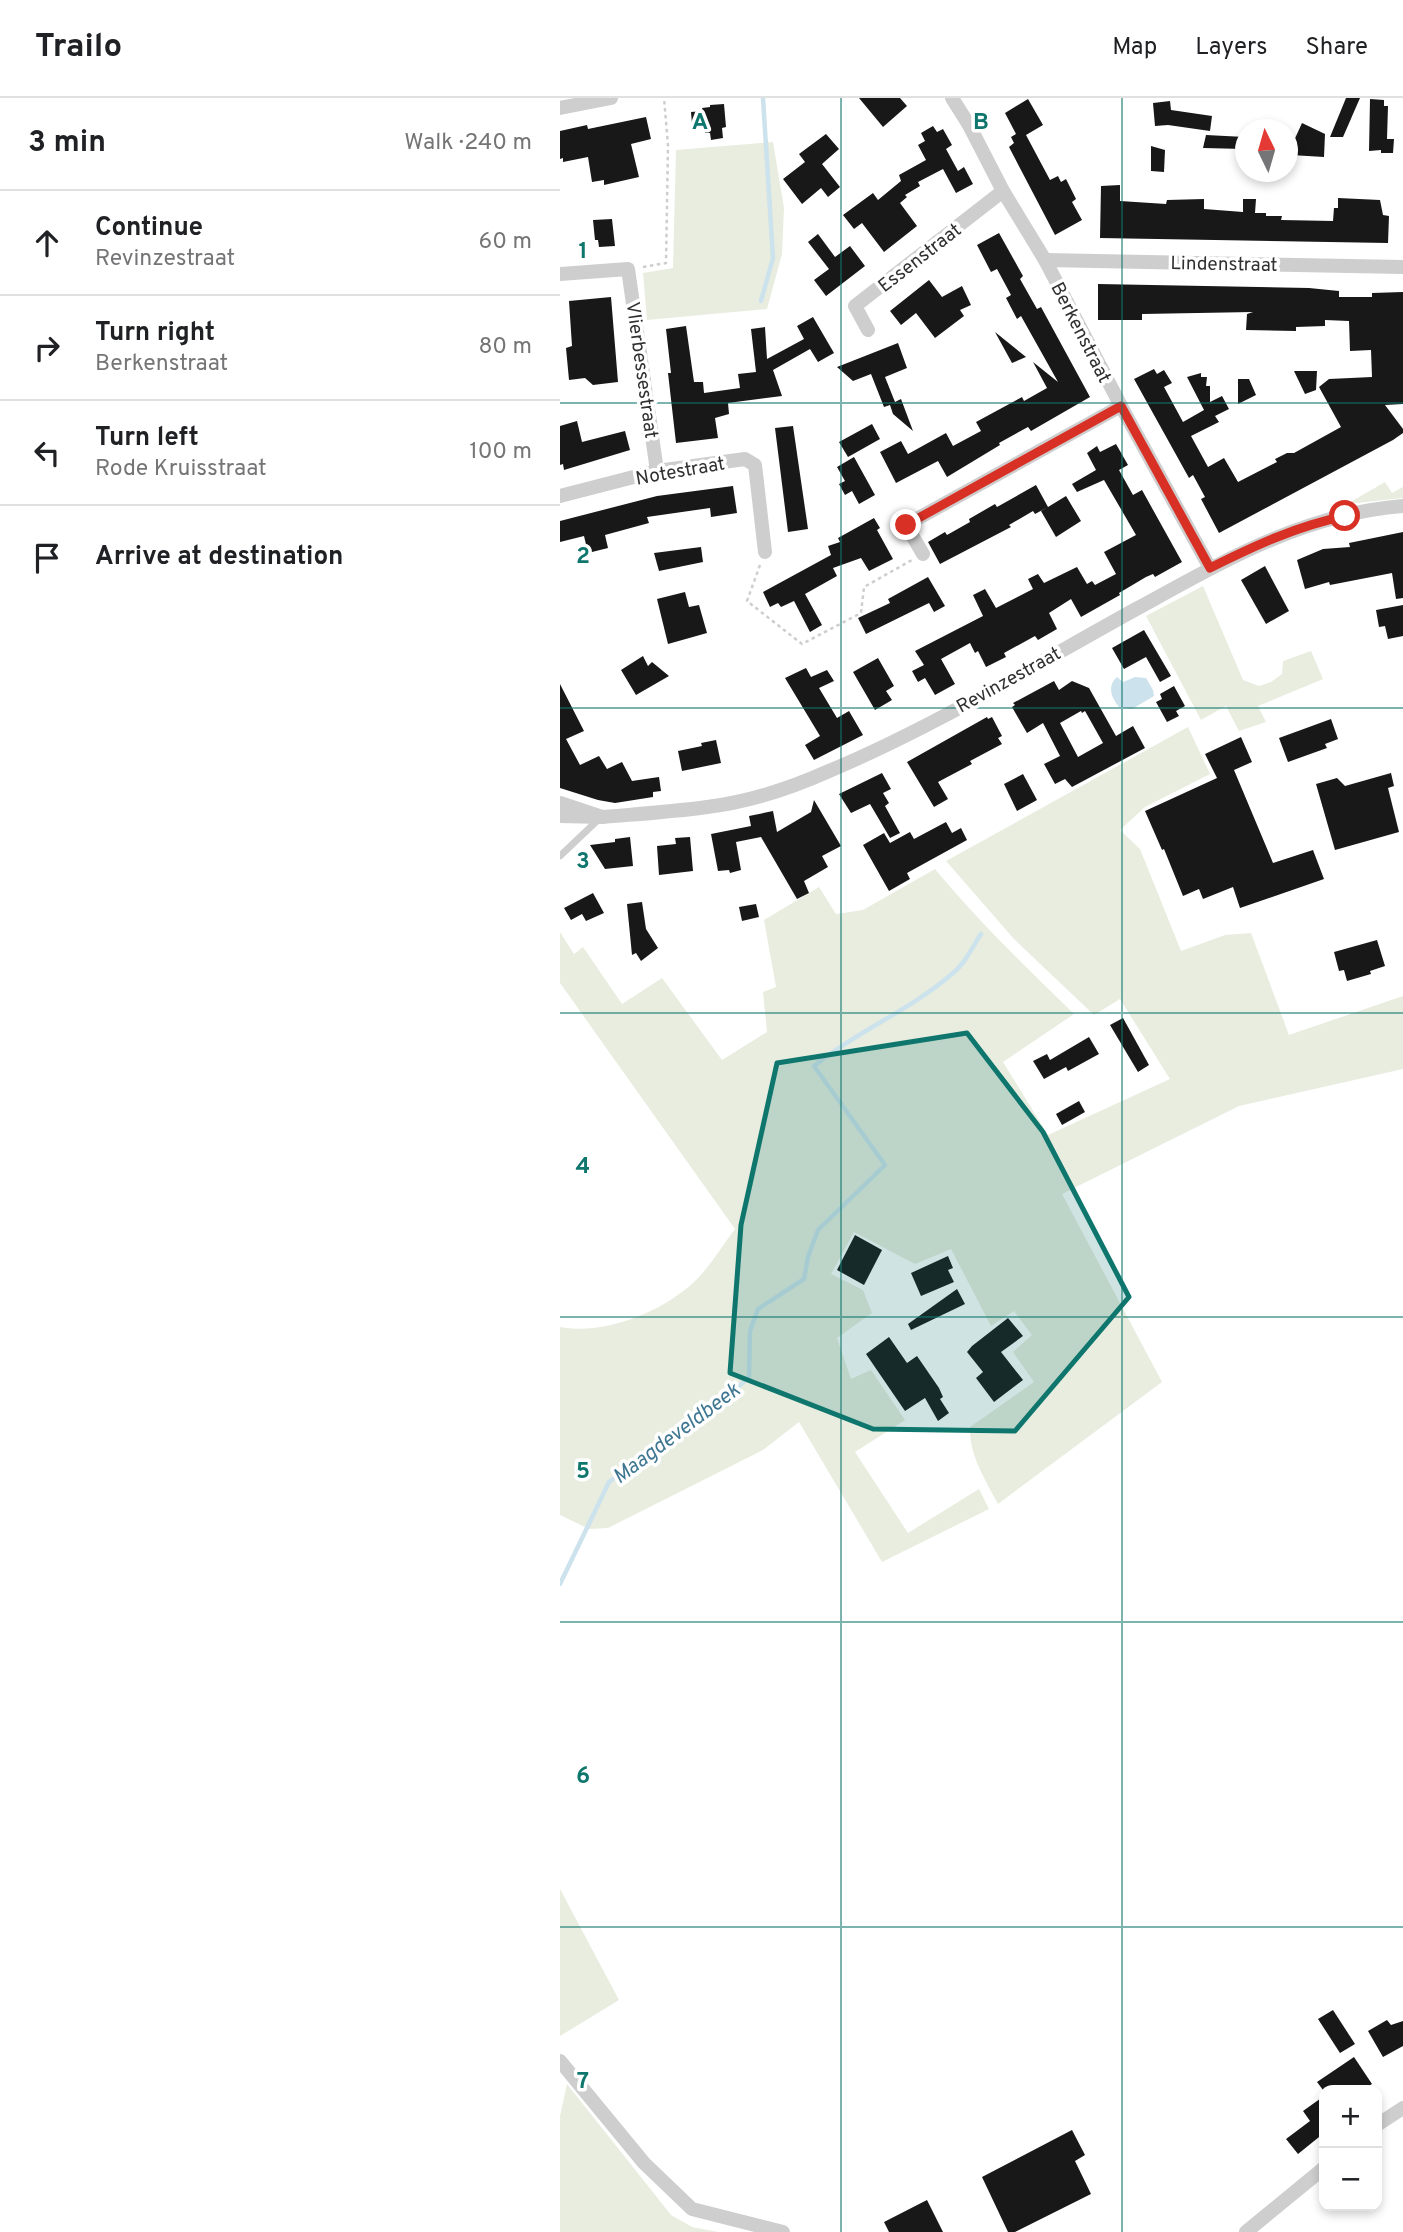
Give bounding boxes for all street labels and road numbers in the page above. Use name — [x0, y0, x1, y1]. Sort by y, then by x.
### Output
street label: Essenstraat — [874, 219, 967, 298]
street label: Lindenstraat — [1170, 252, 1278, 278]
street label: Berkenstraat — [1045, 278, 1116, 387]
street label: Vlierbessestraat — [620, 300, 662, 440]
street label: Notestraat — [634, 452, 727, 492]
street label: Revinzestraat — [952, 642, 1065, 719]

